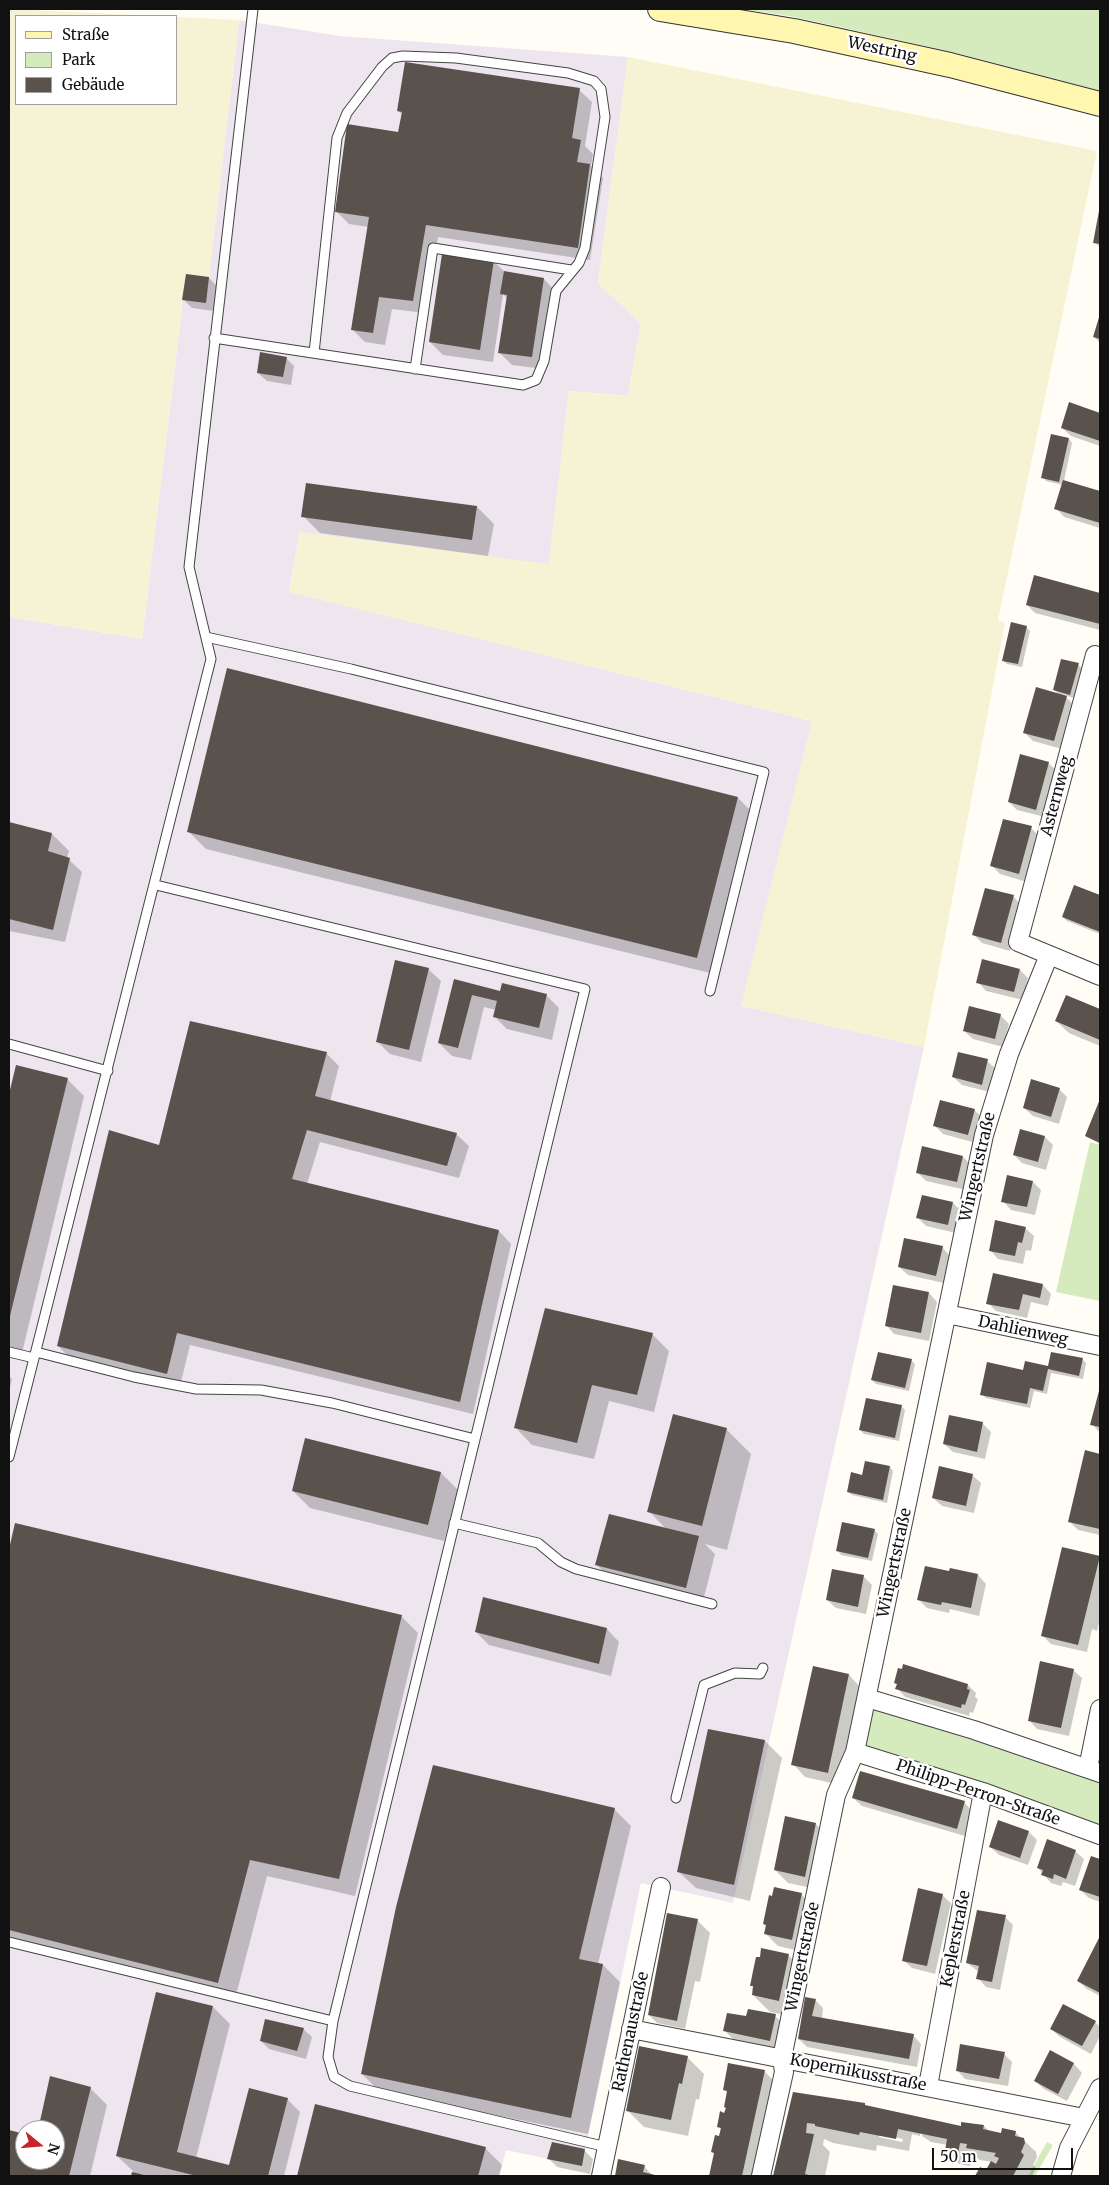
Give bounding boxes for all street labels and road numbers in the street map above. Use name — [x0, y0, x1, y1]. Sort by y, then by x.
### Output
street label: Westring — [846, 33, 918, 67]
street label: Asternweg — [1037, 754, 1077, 838]
street label: Wingertstraße — [956, 1110, 1000, 1224]
street label: Dahlienweg — [976, 1312, 1070, 1350]
street label: Wingertstraße — [874, 1506, 916, 1620]
street label: Philipp-Perron-Straße — [893, 1756, 1063, 1830]
street label: Keplerstraße — [937, 1889, 975, 1989]
street label: Wingertstraße — [782, 1900, 824, 2014]
street label: Rathenaustraße — [609, 1970, 653, 2094]
street label: Kopernikusstraße — [788, 2050, 928, 2096]

